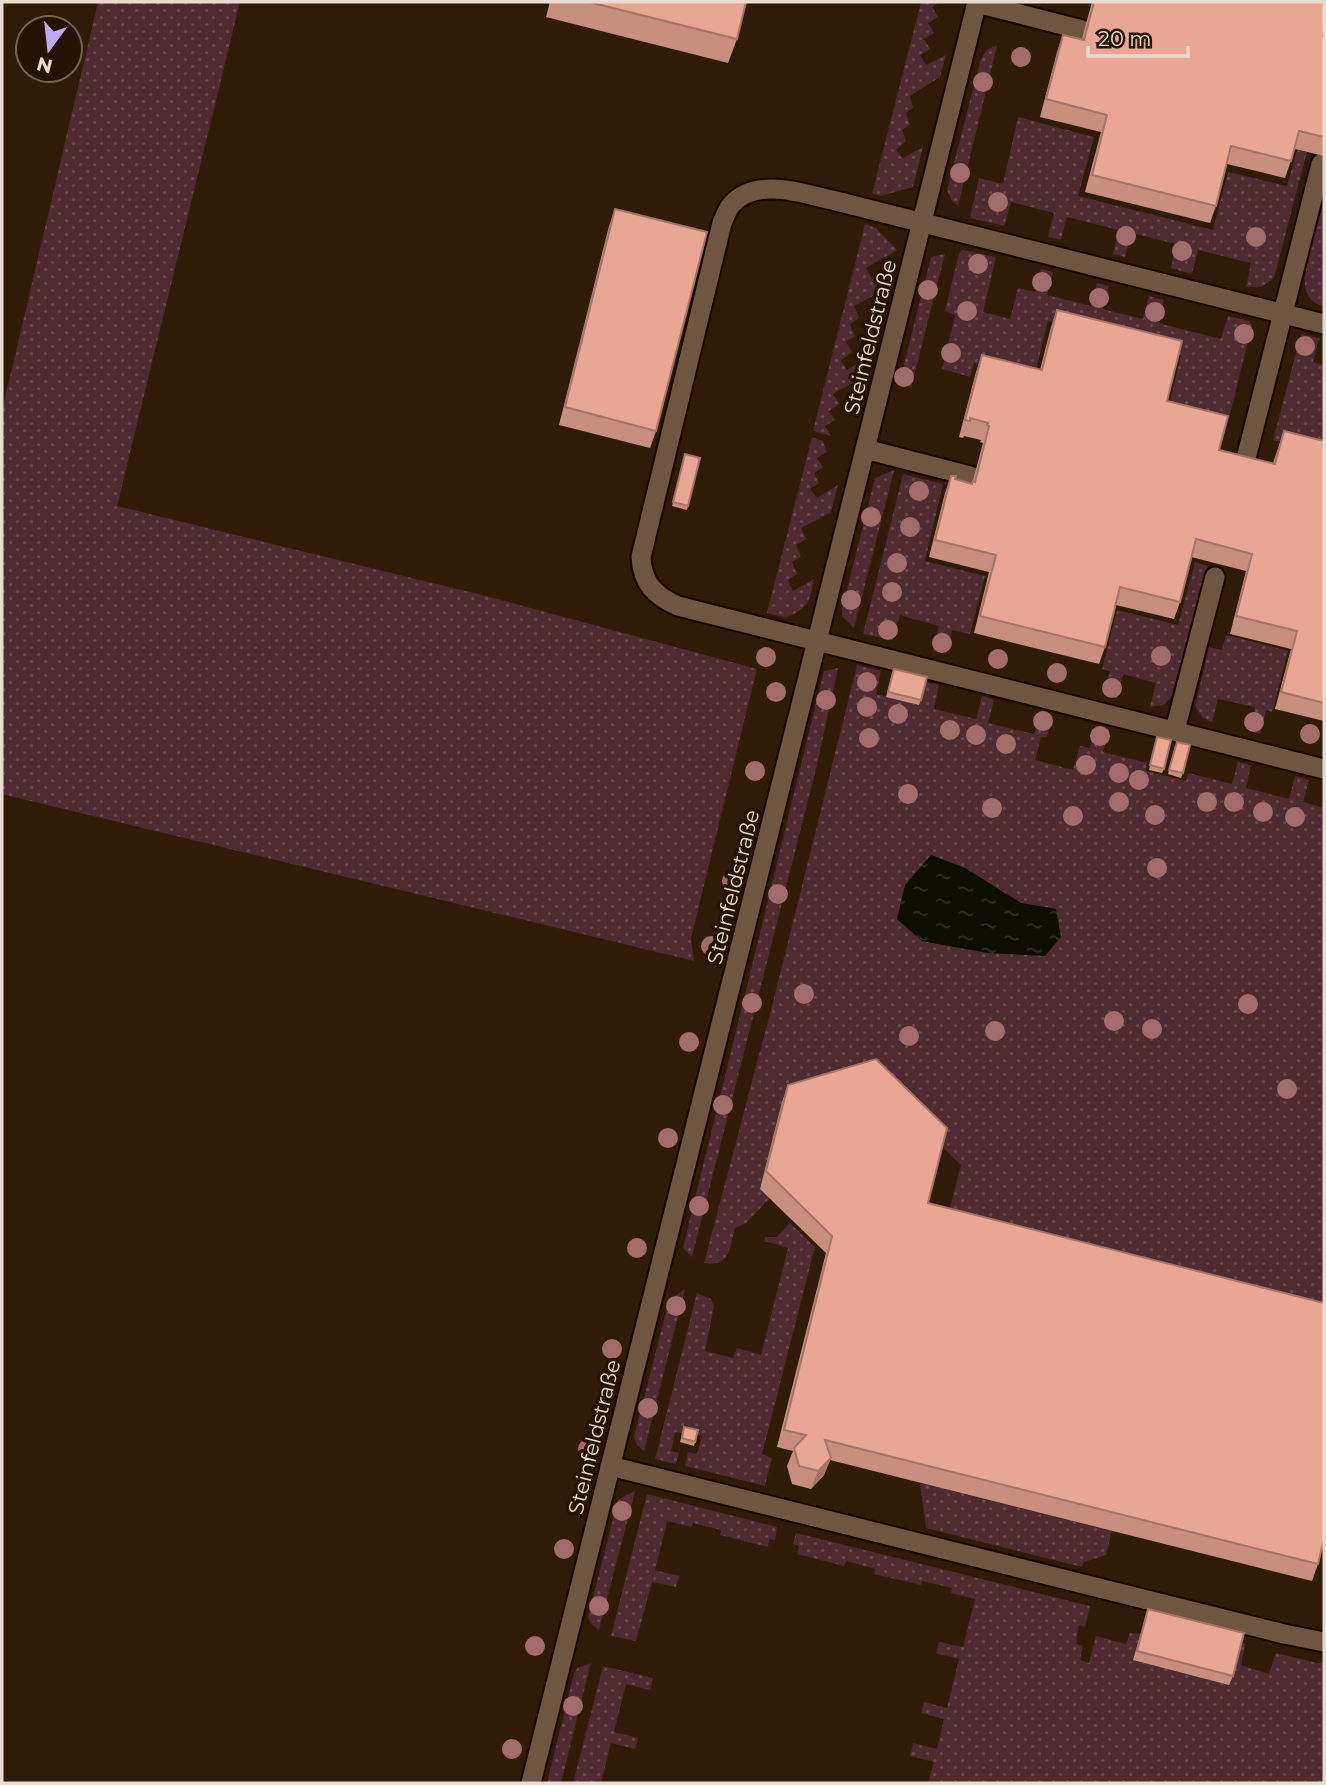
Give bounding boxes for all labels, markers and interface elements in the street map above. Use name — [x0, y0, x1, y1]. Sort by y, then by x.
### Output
north arrow — [14, 14, 84, 84]
scale bar — [1088, 14, 1188, 58]
text: 20 m — [1098, 26, 1152, 51]
text: N — [34, 52, 55, 78]
street label: Steinfeldstraße — [839, 257, 901, 417]
street label: Steinfeldstraße — [702, 807, 764, 967]
street label: Steinfeldstraße — [563, 1357, 625, 1517]

